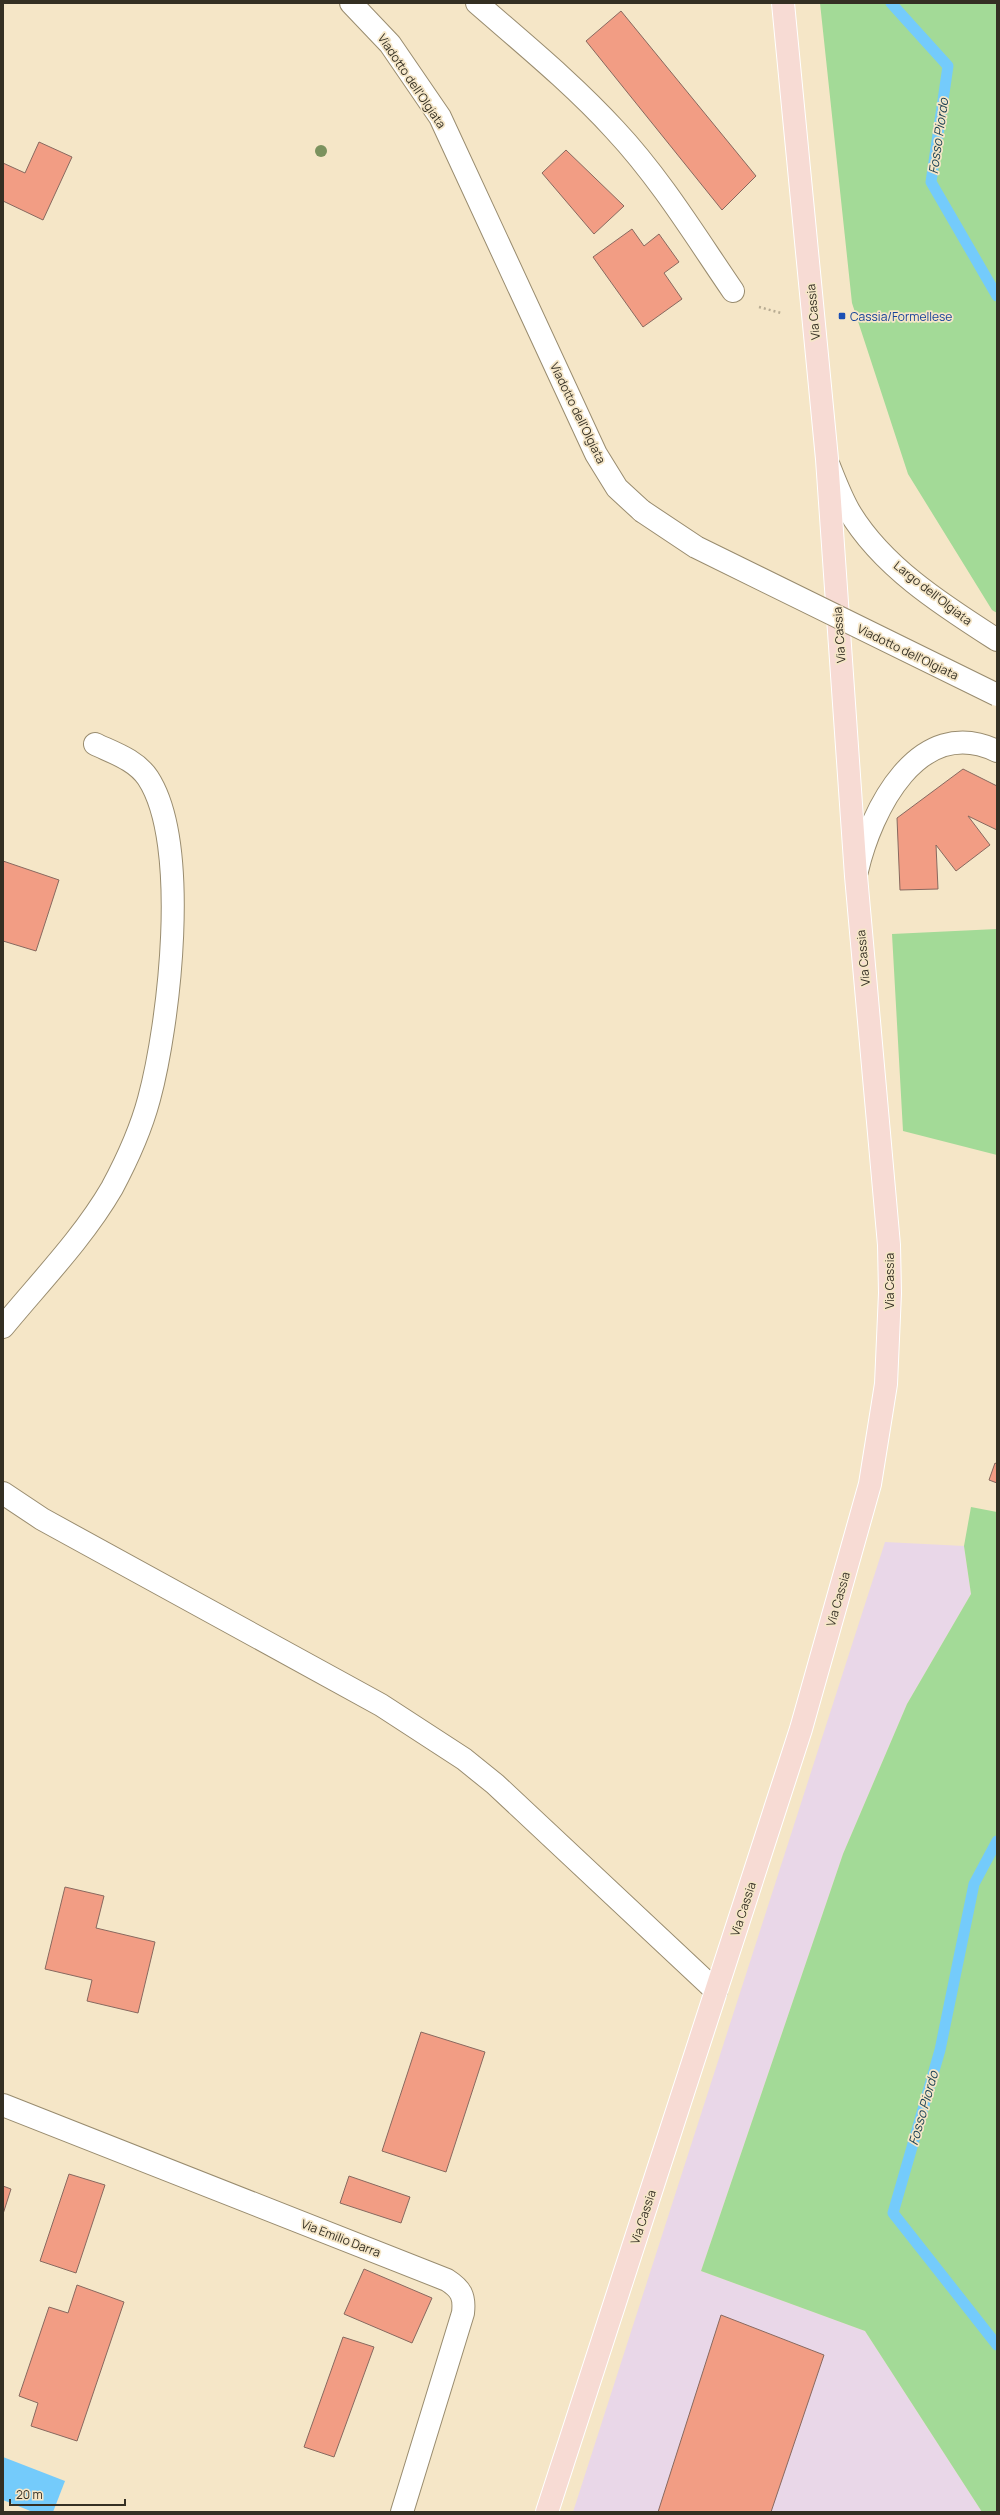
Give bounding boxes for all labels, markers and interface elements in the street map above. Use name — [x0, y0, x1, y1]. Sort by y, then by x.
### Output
street label: Viadotto dell'Olgiata — [374, 30, 450, 132]
water label: Fosso Piordo — [924, 96, 952, 175]
street label: Via Cassia — [802, 283, 824, 341]
place label: Cassia/Formellese — [850, 308, 952, 325]
marker: Cassia/Formellese — [837, 311, 847, 321]
street label: Viadotto dell'Olgiata — [546, 360, 610, 466]
street label: Largo dell'Olgiata — [890, 557, 976, 629]
street label: Via Cassia — [829, 606, 849, 664]
street label: Viadotto dell'Olgiata — [855, 620, 961, 684]
street label: Via Cassia — [852, 929, 874, 987]
street label: Via Cassia — [881, 1253, 898, 1309]
street label: Via Cassia — [822, 1570, 854, 1628]
street label: Via Cassia — [726, 1880, 760, 1938]
water label: Fosso Piordo — [904, 2068, 943, 2147]
street label: Via Cassia — [626, 2188, 660, 2246]
street label: Via Emilio Darra — [299, 2215, 383, 2261]
scale bar — [10, 2481, 125, 2507]
text: 20 m — [16, 2486, 43, 2503]

